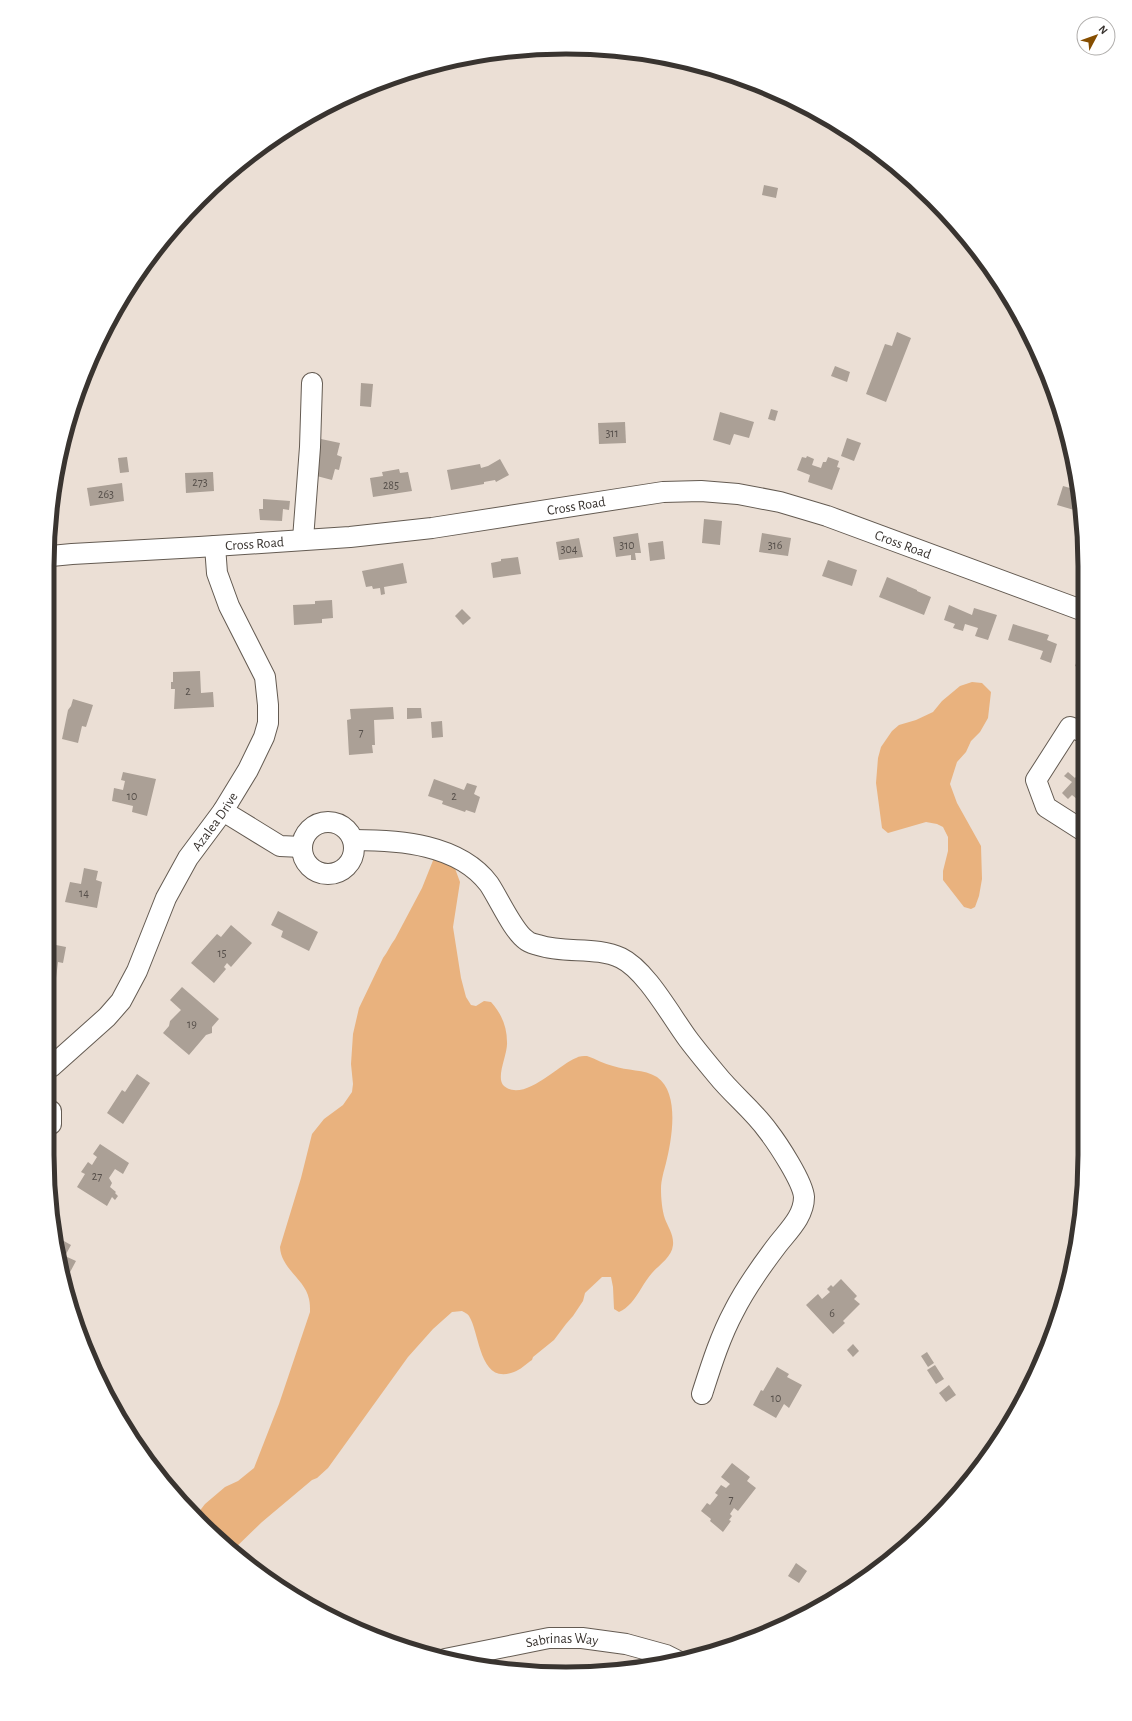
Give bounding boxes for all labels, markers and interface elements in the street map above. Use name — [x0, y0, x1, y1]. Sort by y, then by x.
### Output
north arrow — [1076, 16, 1116, 56]
text: N — [1097, 23, 1110, 36]
house number: 311 — [605, 427, 619, 439]
house number: 273 — [192, 476, 208, 488]
house number: 285 — [383, 479, 399, 491]
house number: 263 — [98, 488, 114, 500]
street label: Cross Road — [546, 495, 607, 518]
street label: Cross Road — [873, 528, 933, 562]
street label: Cross Road — [225, 535, 285, 553]
house number: 310 — [619, 539, 635, 551]
house number: 316 — [768, 539, 783, 551]
house number: 304 — [560, 543, 578, 555]
house number: 2 — [185, 685, 191, 697]
house number: 7 — [358, 726, 364, 738]
house number: 10 — [127, 790, 137, 802]
street label: Azalea Drive — [190, 790, 241, 854]
house number: 2 — [451, 790, 457, 802]
house number: 14 — [79, 887, 89, 899]
house number: 15 — [217, 947, 227, 959]
house number: 19 — [187, 1018, 197, 1030]
house number: 27 — [92, 1170, 102, 1182]
house number: 6 — [829, 1307, 835, 1319]
house number: 10 — [771, 1392, 781, 1404]
house number: 7 — [728, 1493, 734, 1505]
street label: Sabrinas Way — [525, 1632, 599, 1651]

